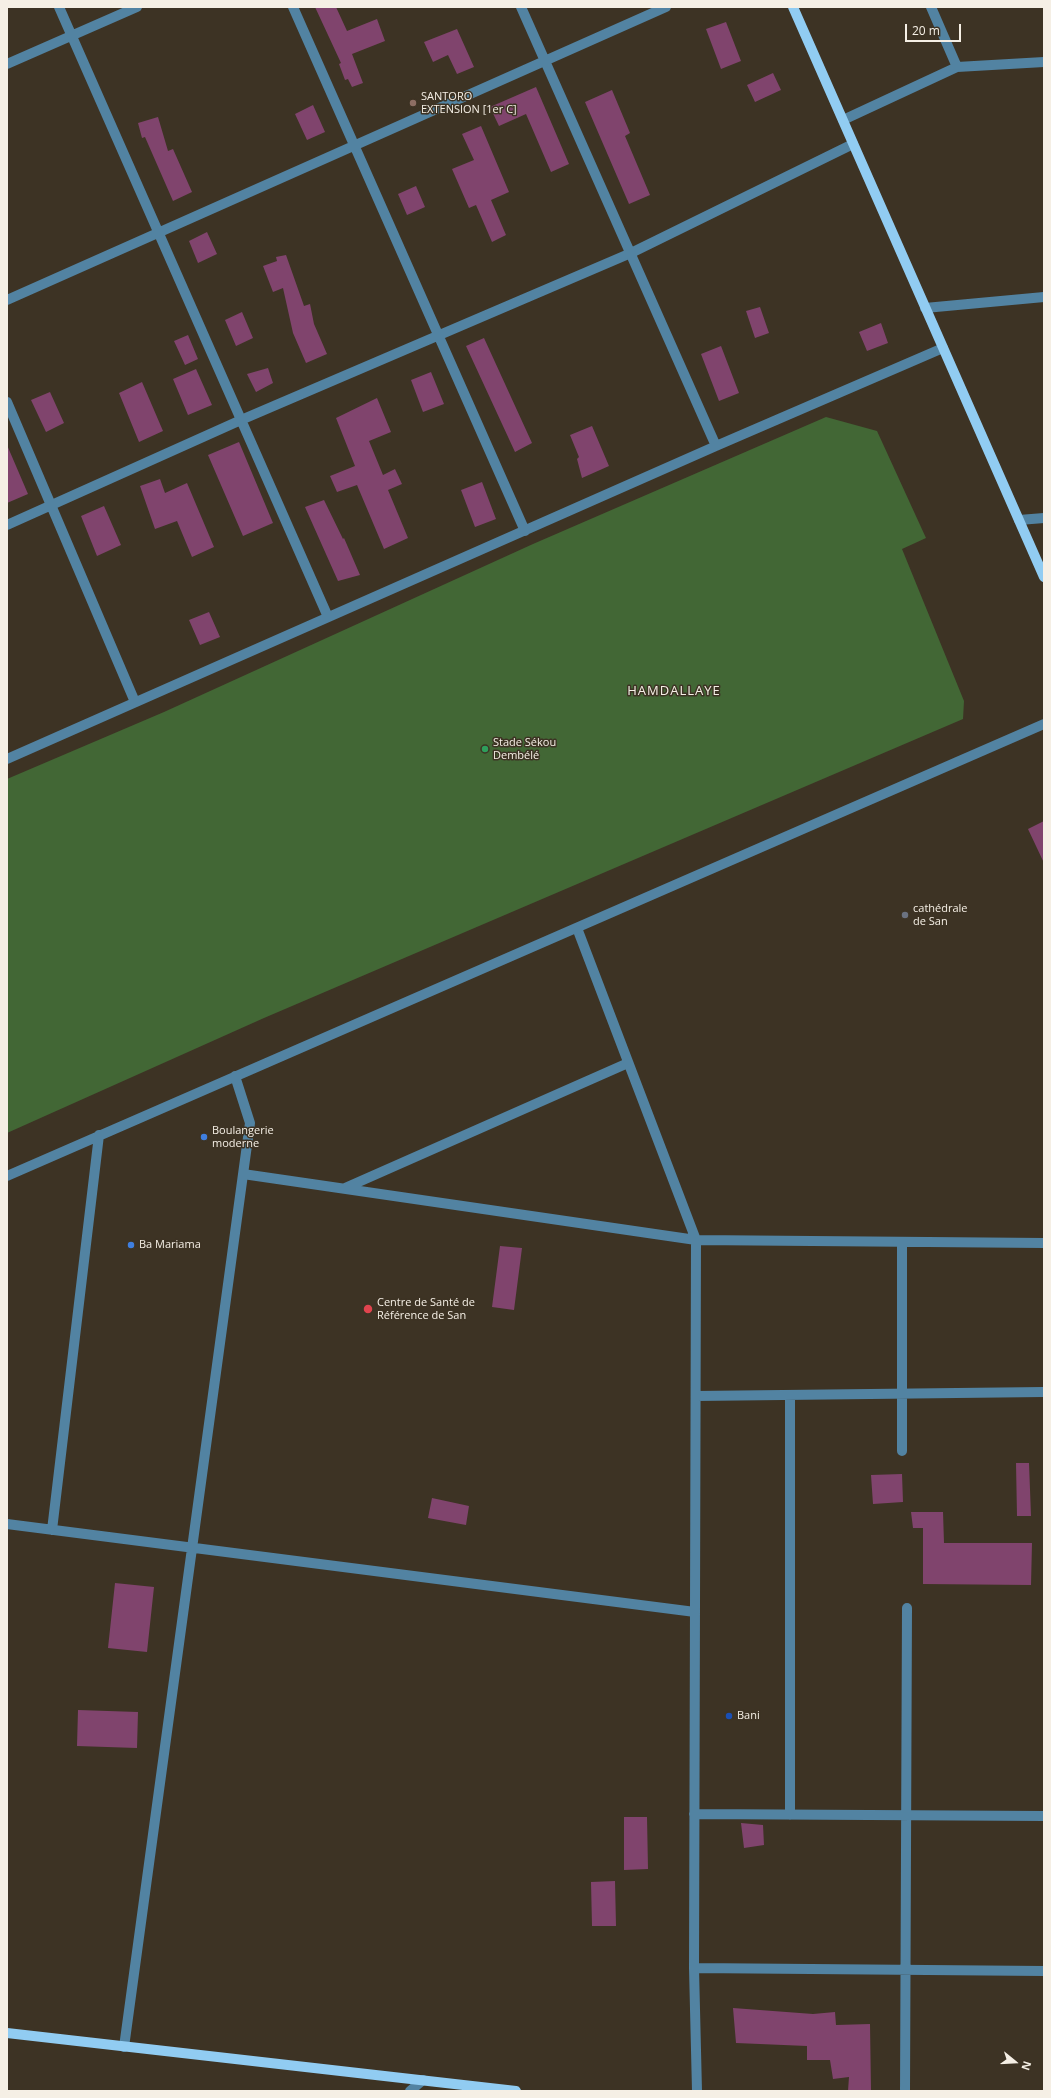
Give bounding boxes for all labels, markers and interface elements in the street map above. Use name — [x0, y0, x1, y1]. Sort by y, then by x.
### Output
scale bar — [907, 16, 963, 42]
text: 20 m — [912, 22, 940, 39]
place label: SANTORO EXTENSION [1er C] — [421, 90, 517, 116]
marker: SANTORO EXTENSION [1er C] — [408, 98, 418, 108]
district label: HAMDALLAYE — [627, 683, 721, 699]
place label: Stade Sékou Dembélé — [493, 736, 556, 762]
marker: Stade Sékou Dembélé — [480, 744, 490, 754]
place label: cathédrale de San — [913, 902, 968, 928]
marker: cathédrale de San — [900, 910, 910, 920]
place label: Boulangerie moderne — [212, 1124, 274, 1150]
marker: Boulangerie moderne — [199, 1132, 209, 1142]
place label: Ba Mariama — [139, 1238, 201, 1252]
marker: Ba Mariama — [126, 1240, 136, 1250]
place label: Centre de Santé de Référence de San — [377, 1296, 475, 1322]
marker: Centre de Santé de Référence de San — [362, 1303, 374, 1315]
place label: Bani — [737, 1709, 760, 1723]
marker: Bani — [724, 1711, 734, 1721]
north arrow — [995, 2042, 1035, 2082]
text: N — [1018, 2059, 1035, 2072]

